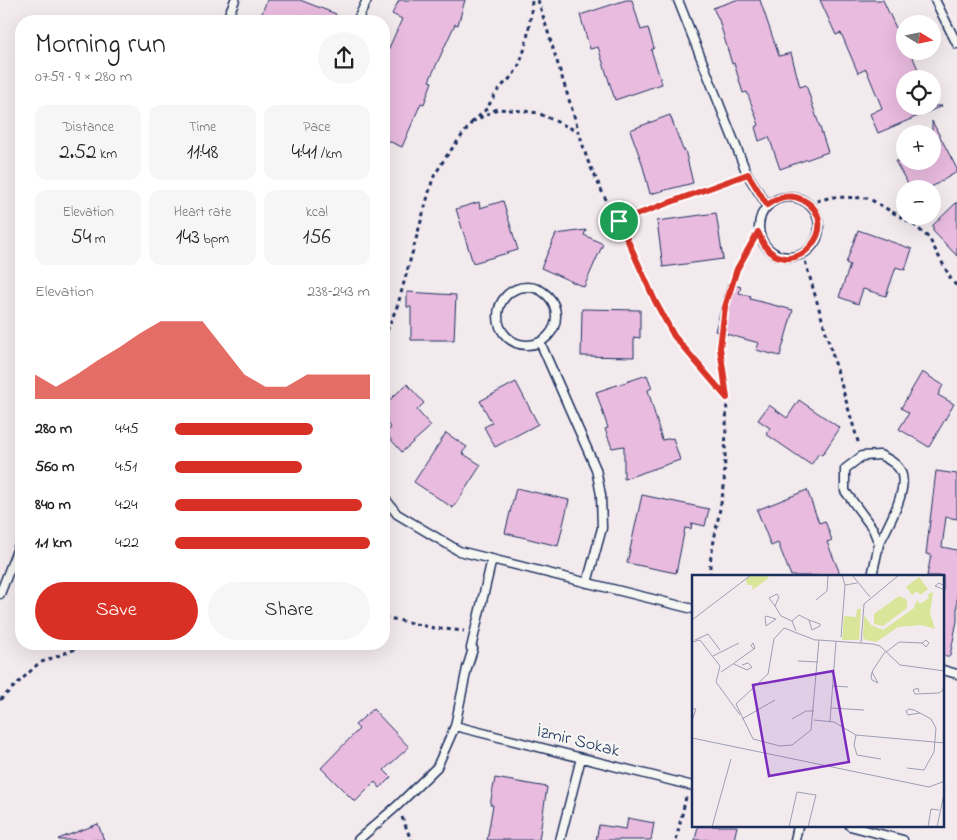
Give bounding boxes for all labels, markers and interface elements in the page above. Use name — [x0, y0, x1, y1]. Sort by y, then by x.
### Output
north arrow — [896, 15, 941, 60]
map controls — [896, 15, 941, 225]
text: Morning run — [35, 25, 166, 66]
button: share — [318, 32, 370, 84]
text: 07:59 · 9 × 280 m — [35, 65, 132, 89]
button: locate — [896, 70, 941, 115]
text: Distance — [62, 117, 114, 138]
text: Time — [189, 117, 216, 138]
text: Pace — [303, 117, 330, 138]
button: + — [896, 125, 941, 170]
text: 2.52 — [59, 138, 97, 168]
text: 11:48 — [187, 138, 218, 168]
text: 4:41 — [292, 138, 317, 168]
text: km — [97, 144, 117, 165]
text: /km — [317, 144, 342, 165]
button: − — [896, 180, 941, 225]
pin — [598, 200, 640, 242]
text: Elevation — [62, 202, 114, 223]
text: Heart rate — [174, 202, 231, 223]
text: kcal — [306, 202, 328, 223]
icon: arrive — [605, 207, 633, 235]
text: 54 — [71, 223, 91, 253]
text: 143 — [176, 223, 200, 253]
text: 156 — [303, 223, 331, 253]
text: m — [91, 229, 106, 250]
text: bpm — [200, 229, 229, 250]
text: Elevation — [35, 280, 94, 304]
text: 238–243 m — [307, 280, 370, 304]
text: 280 m — [35, 417, 72, 441]
text: 4:45 — [115, 417, 139, 441]
text: 560 m — [35, 455, 75, 479]
text: 4:51 — [115, 455, 137, 479]
text: 840 m — [35, 493, 71, 517]
text: 4:24 — [115, 493, 138, 517]
text: 1.1 km — [35, 531, 72, 555]
text: 4:22 — [115, 531, 139, 555]
inset map — [692, 575, 944, 828]
button: Save — [35, 582, 198, 640]
button: Share — [208, 582, 370, 640]
street label: İzmir Sokak — [534, 719, 622, 765]

